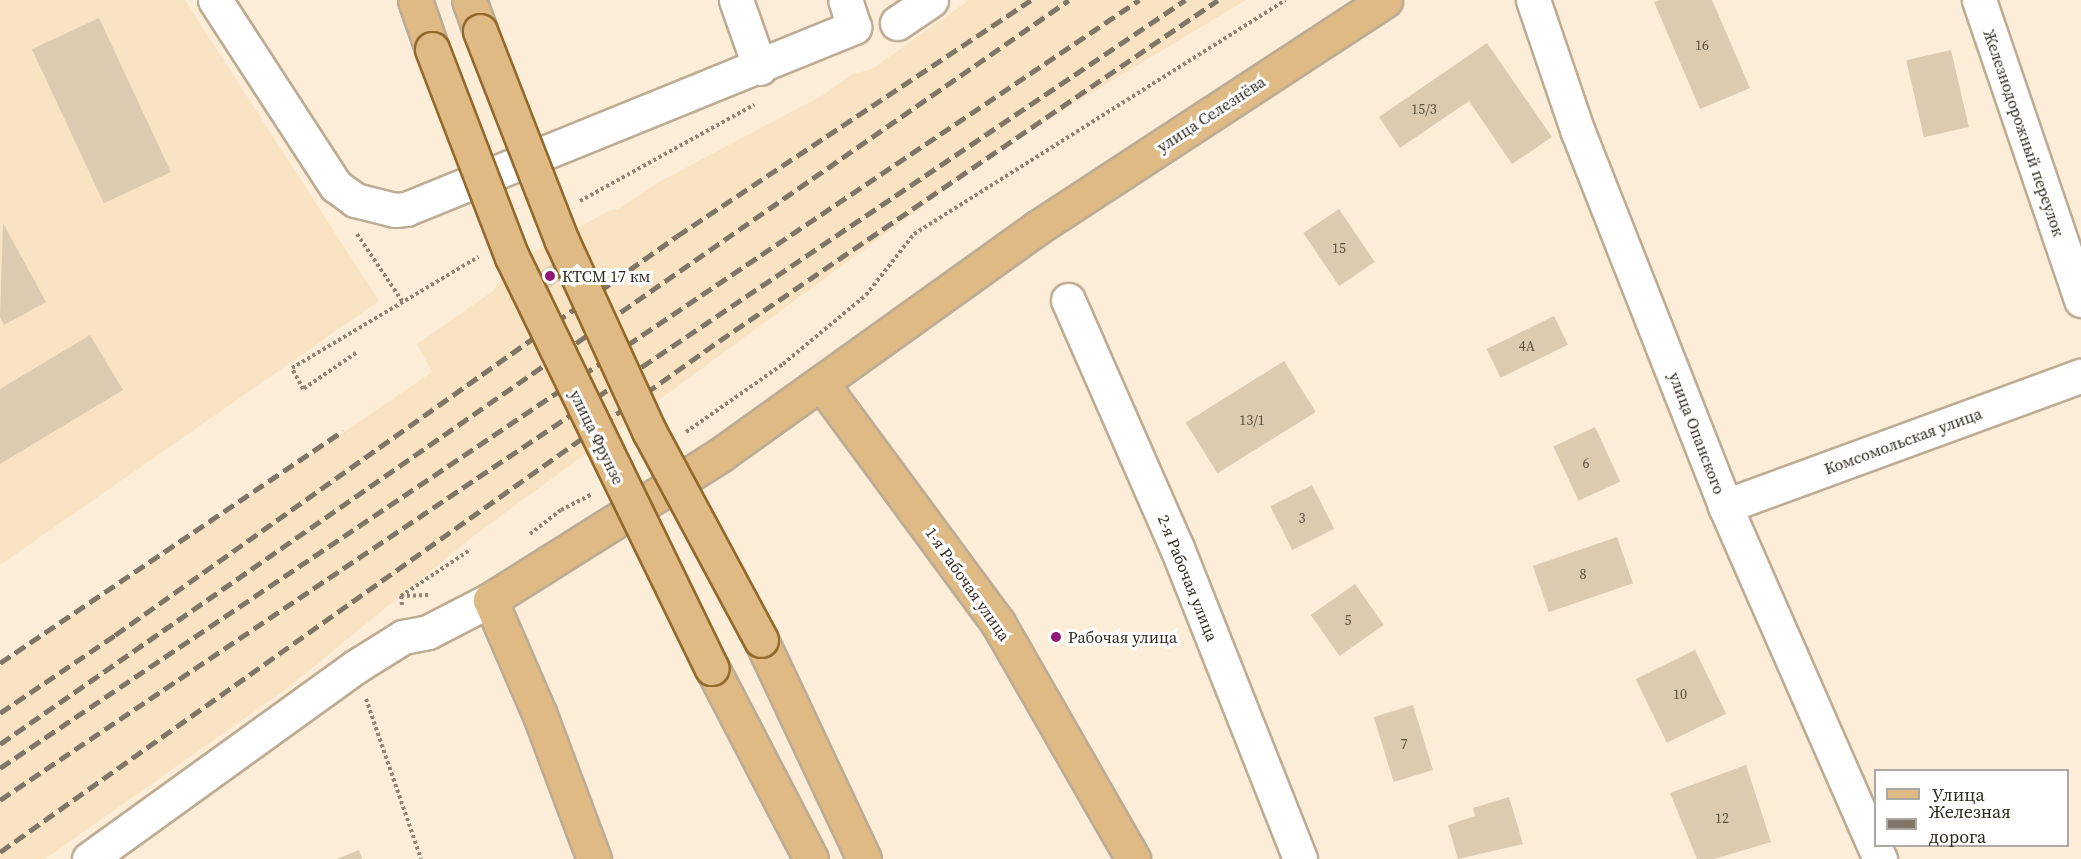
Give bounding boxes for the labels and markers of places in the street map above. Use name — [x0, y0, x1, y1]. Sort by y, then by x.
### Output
place label: КТСМ 17 км — [562, 266, 650, 286]
marker: КТСМ 17 км — [543, 269, 557, 283]
place label: Рабочая улица — [1068, 627, 1177, 647]
marker: Рабочая улица — [1049, 630, 1063, 644]

